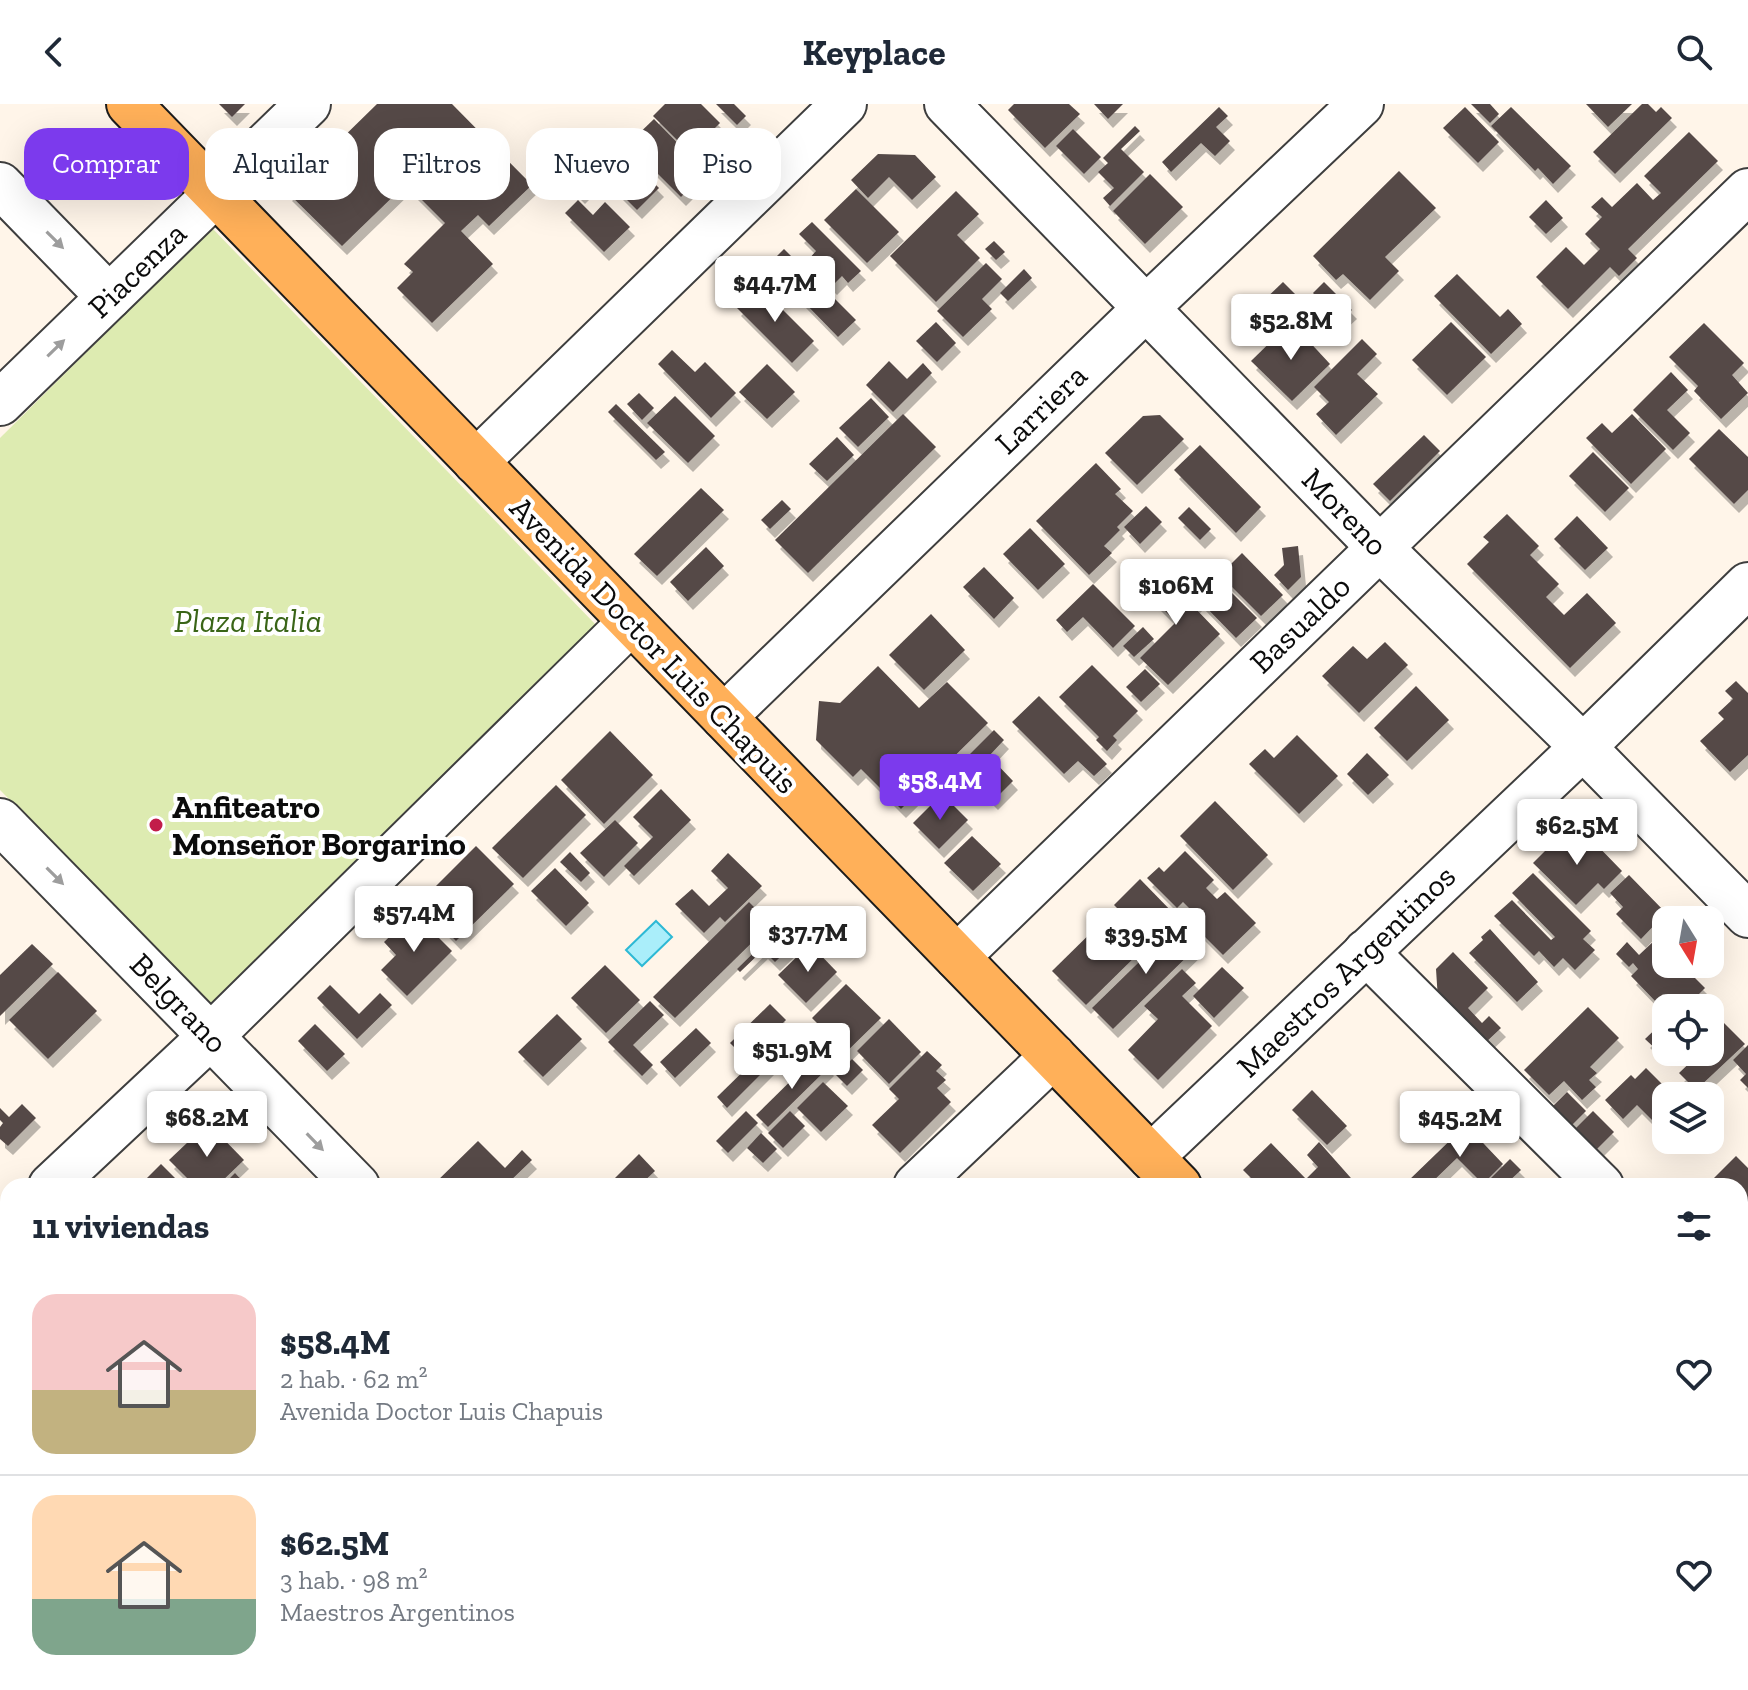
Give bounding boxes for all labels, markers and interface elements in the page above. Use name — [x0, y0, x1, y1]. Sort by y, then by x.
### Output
icon: back — [32, 30, 76, 74]
icon: search — [1672, 30, 1716, 74]
text: Keyplace — [802, 31, 946, 74]
chip: Comprar — [24, 128, 189, 200]
chip: Alquilar — [205, 128, 358, 200]
chip: Filtros — [374, 128, 510, 200]
chip: Nuevo — [526, 128, 658, 200]
chip: Piso — [674, 128, 781, 200]
street label: Piacenza — [80, 214, 194, 326]
one-way arrow — [45, 230, 64, 249]
pin: $44.7M — [710, 256, 840, 324]
text: $44.7M — [733, 266, 817, 298]
pin: $52.8M — [1226, 294, 1356, 362]
text: $52.8M — [1249, 304, 1333, 336]
one-way arrow — [46, 340, 65, 358]
street label: Larriera — [987, 356, 1095, 462]
street label: Moreno — [1294, 460, 1396, 564]
street label: Avenida Doctor Luis Chapuis — [502, 489, 806, 801]
pin: $106M — [1120, 559, 1232, 627]
street label: Basualdo — [1242, 567, 1358, 681]
text: $106M — [1138, 569, 1214, 601]
park label: Plaza Italia — [174, 602, 322, 640]
pin: $58.4M — [875, 754, 1005, 822]
text: $58.4M — [898, 764, 982, 796]
place label: Anfiteatro Monseñor Borgarino — [172, 788, 466, 863]
pin: $62.5M — [1512, 799, 1642, 867]
text: $62.5M — [1535, 809, 1619, 841]
marker: Anfiteatro Monseñor Borgarino — [147, 816, 165, 834]
street label: Maestros Argentinos — [1229, 857, 1463, 1085]
one-way arrow — [45, 866, 63, 885]
pin: $57.4M — [349, 886, 479, 954]
text: $57.4M — [373, 896, 455, 928]
pin: $37.7M — [743, 906, 873, 974]
north arrow — [1652, 906, 1724, 978]
map controls — [1652, 906, 1724, 1154]
pin: $39.5M — [1081, 908, 1211, 976]
text: $37.7M — [768, 916, 848, 948]
text: $39.5M — [1104, 918, 1188, 950]
street label: Belgrano — [122, 945, 236, 1061]
button: locate — [1652, 994, 1724, 1066]
pin: $51.9M — [727, 1023, 857, 1091]
text: $51.9M — [752, 1033, 832, 1065]
button: layers — [1652, 1082, 1724, 1154]
pin: $68.2M — [142, 1091, 272, 1159]
pin: $45.2M — [1395, 1091, 1525, 1159]
text: $68.2M — [165, 1101, 249, 1133]
text: $45.2M — [1418, 1101, 1502, 1133]
one-way arrow — [305, 1132, 323, 1151]
icon: filters — [1672, 1204, 1716, 1248]
text: 11 viviendas — [32, 1206, 209, 1247]
text: $58.4M — [280, 1322, 391, 1363]
icon: home — [96, 1326, 192, 1422]
icon: heart — [1672, 1352, 1716, 1396]
text: 2 hab. · 62 m² — [280, 1363, 428, 1395]
text: Avenida Doctor Luis Chapuis — [280, 1395, 603, 1427]
text: $62.5M — [280, 1523, 389, 1564]
icon: home — [96, 1527, 192, 1623]
icon: heart — [1672, 1553, 1716, 1597]
text: 3 hab. · 98 m² — [280, 1564, 428, 1596]
text: Maestros Argentinos — [280, 1596, 515, 1628]

